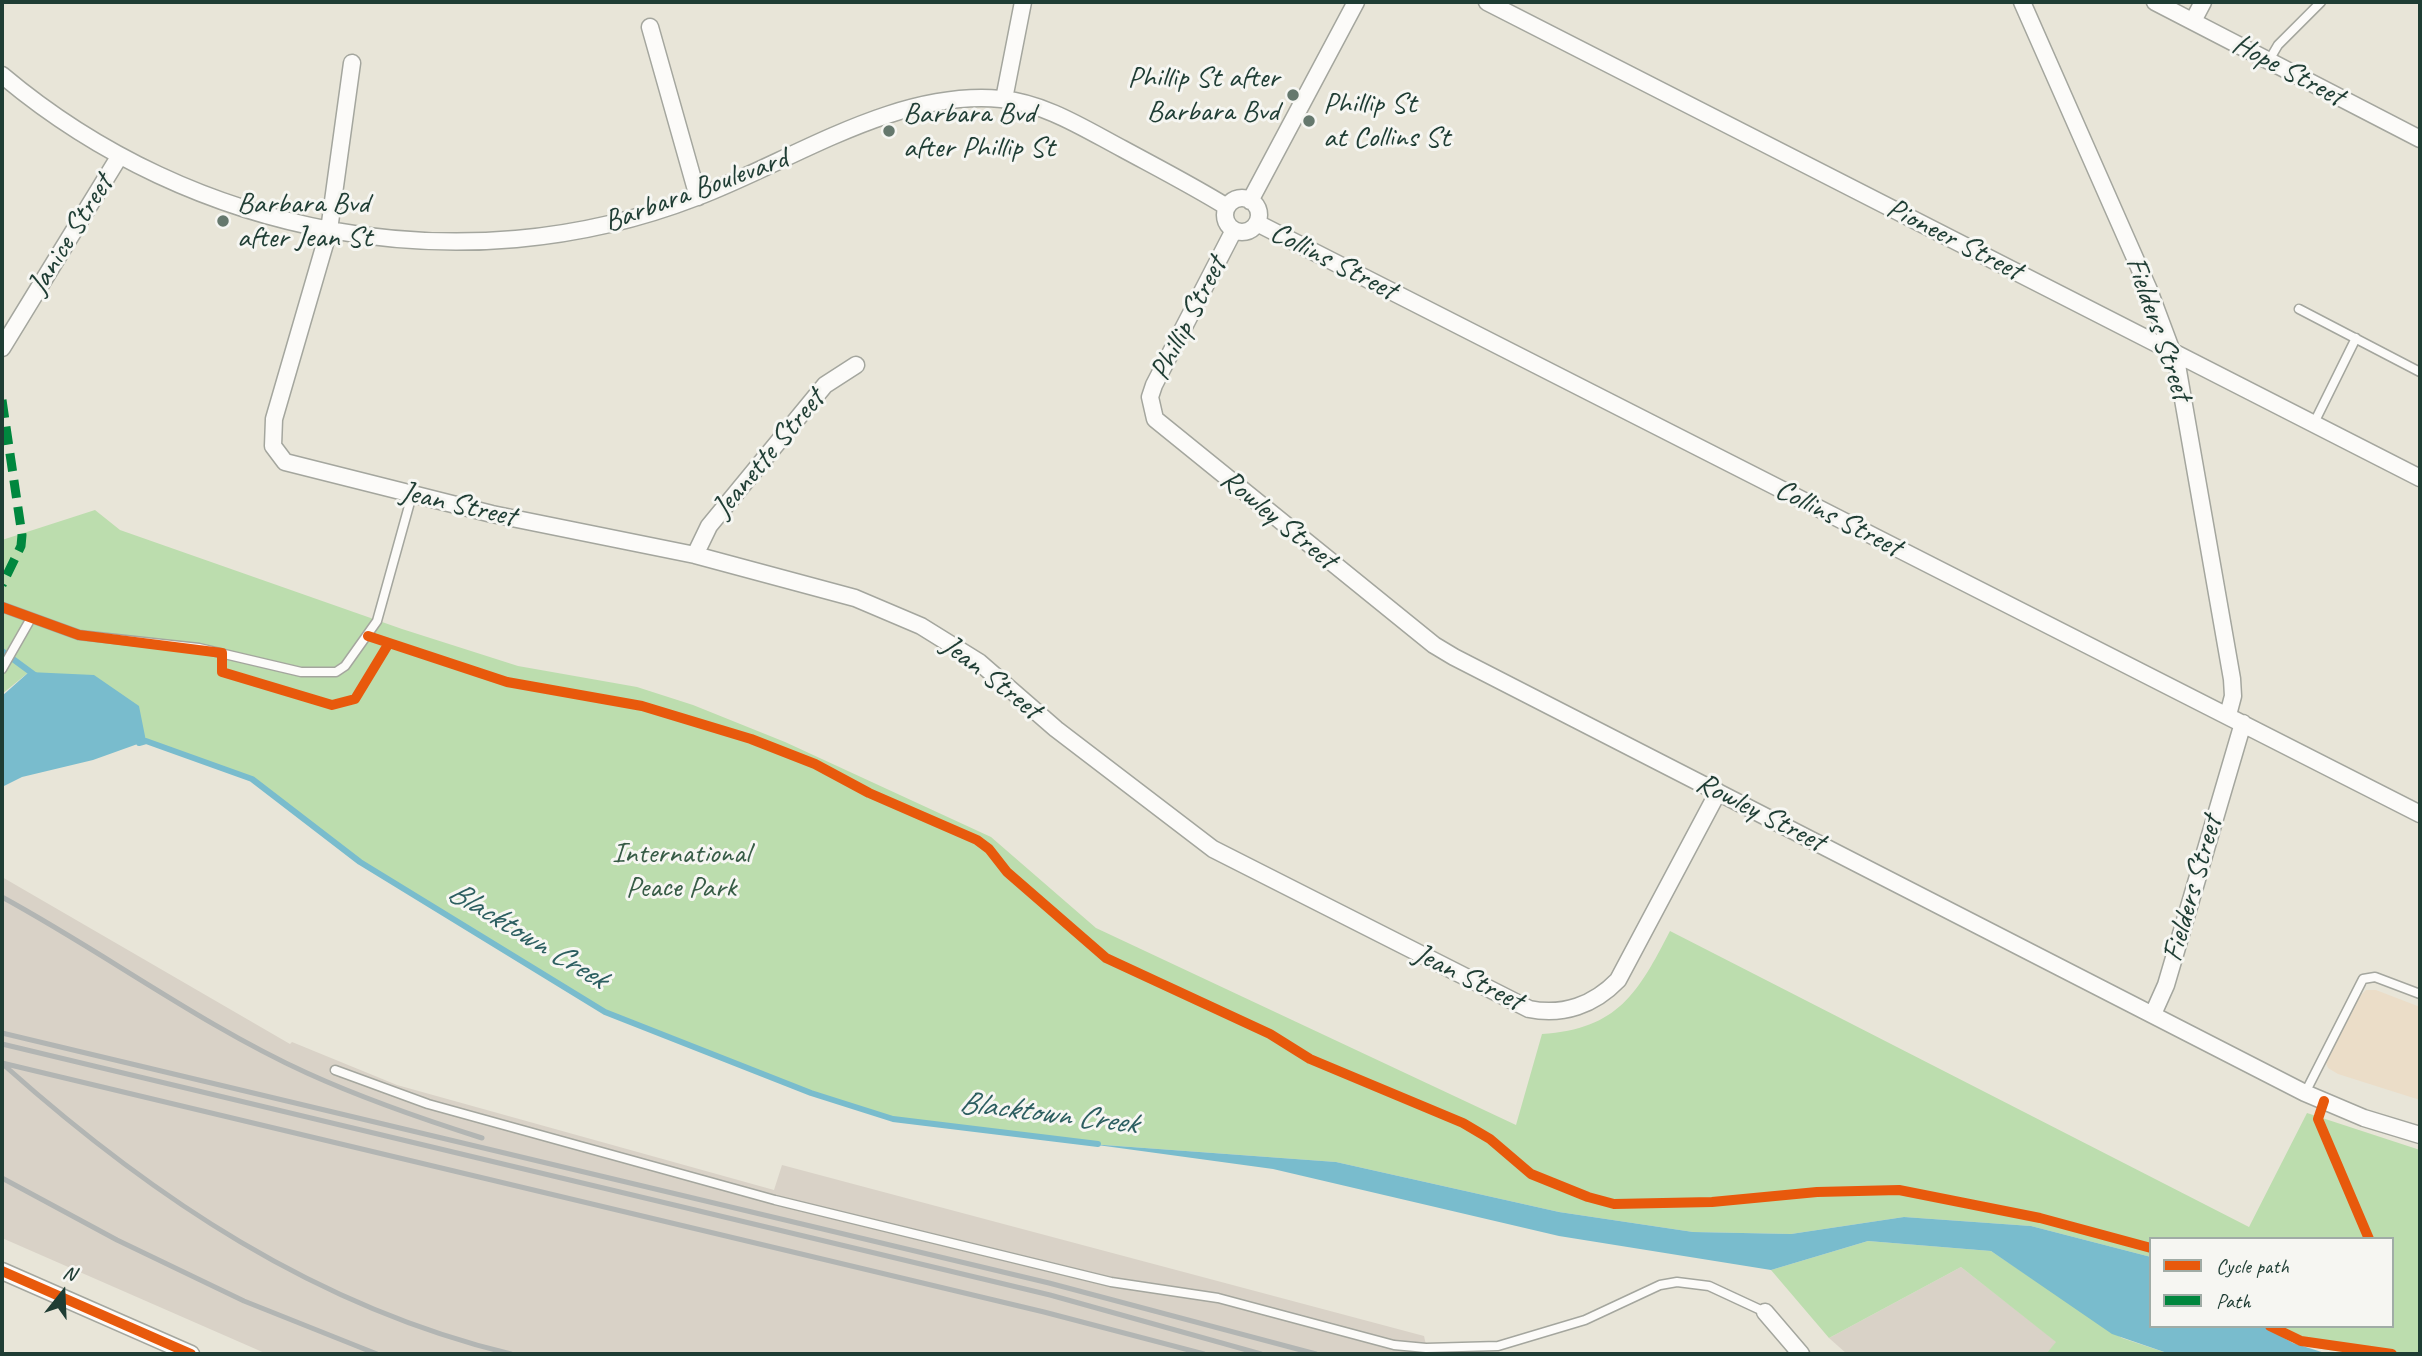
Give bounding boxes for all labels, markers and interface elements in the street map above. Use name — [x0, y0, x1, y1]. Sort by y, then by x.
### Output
street label: Hope Street — [2226, 27, 2350, 115]
place label: Phillip St after Barbara Bvd — [1127, 60, 1279, 130]
place label: Phillip St at Collins St — [1323, 86, 1450, 156]
marker: Phillip St after Barbara Bvd — [1285, 87, 1301, 103]
place label: Barbara Bvd after Phillip St — [903, 96, 1055, 166]
marker: Phillip St at Collins St — [1301, 113, 1317, 129]
marker: Barbara Bvd after Phillip St — [881, 123, 897, 139]
street label: Barbara Boulevard — [599, 141, 793, 241]
street label: Janice Street — [20, 169, 122, 301]
place label: Barbara Bvd after Jean St — [237, 186, 372, 256]
street label: Pioneer Street — [1880, 191, 2028, 289]
marker: Barbara Bvd after Jean St — [215, 213, 231, 229]
street label: Collins Street — [1264, 215, 1402, 309]
street label: Phillip Street — [1143, 251, 1235, 387]
street label: Fielders Street — [2117, 252, 2199, 406]
street label: Jeanette Street — [705, 383, 833, 525]
street label: Rowley Street — [1213, 462, 1343, 578]
street label: Collins Street — [1769, 472, 1907, 566]
street label: Jean Street — [397, 474, 519, 536]
street label: Jean Street — [934, 628, 1048, 728]
street label: Rowley Street — [1690, 765, 1830, 861]
street label: Fielders Street — [2155, 812, 2231, 966]
park label: International Peace Park — [612, 836, 750, 906]
water label: Blacktown Creek — [440, 873, 614, 999]
street label: Jean Street — [1408, 936, 1528, 1020]
water label: Blacktown Creek — [957, 1084, 1139, 1144]
legend — [2149, 1237, 2394, 1328]
text: Cycle path — [2216, 1253, 2289, 1279]
north arrow — [28, 1258, 98, 1328]
text: N — [60, 1260, 79, 1286]
text: Path — [2216, 1288, 2251, 1314]

